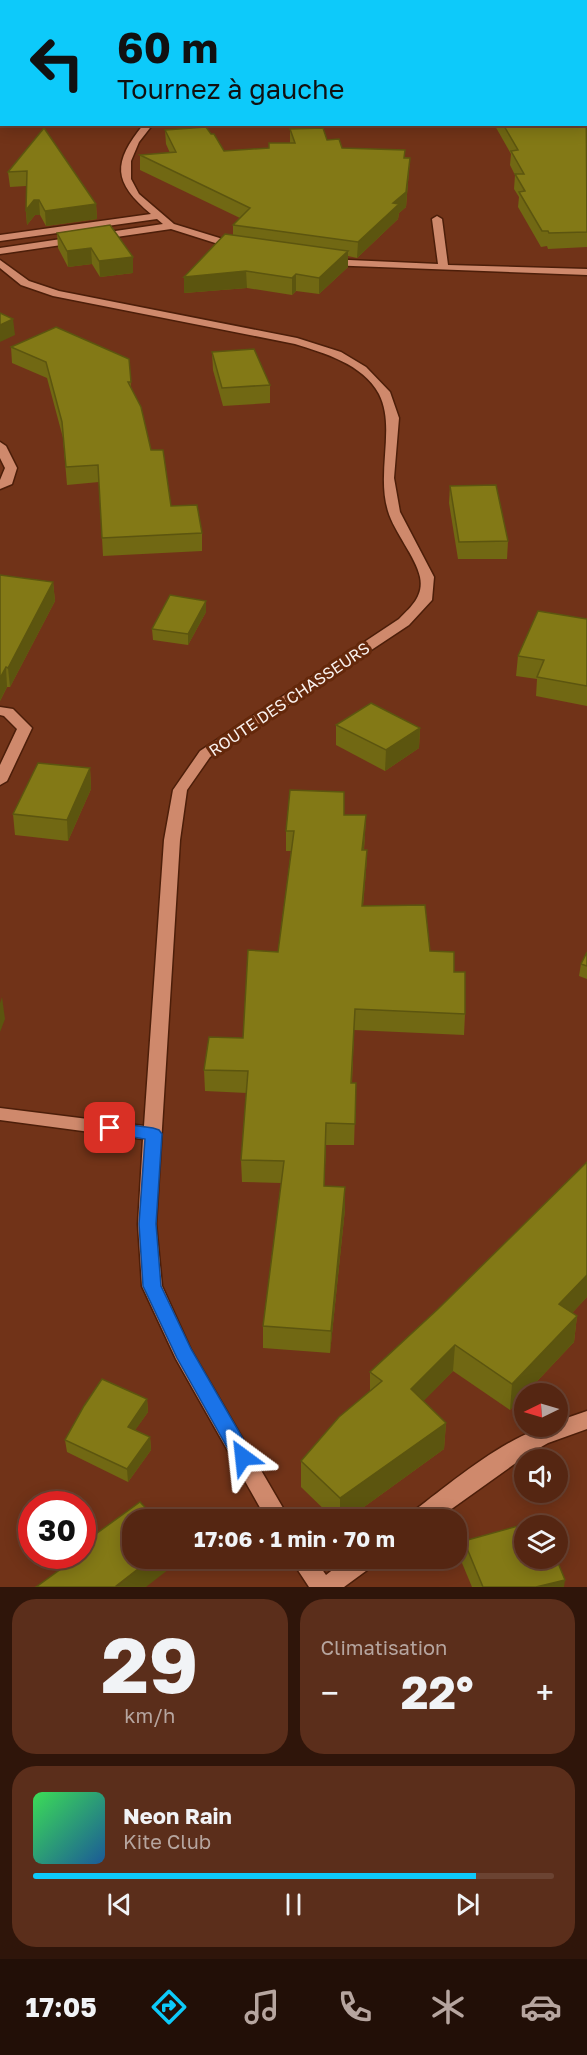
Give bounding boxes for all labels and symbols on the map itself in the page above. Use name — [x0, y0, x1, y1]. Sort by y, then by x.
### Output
street label: ROUTE DES CHASSEURS — [205, 638, 373, 760]
pin — [84, 1102, 135, 1153]
north arrow — [514, 1383, 568, 1437]
position arrow — [211, 1425, 275, 1489]
speed limit sign: 30 — [18, 1491, 96, 1569]

